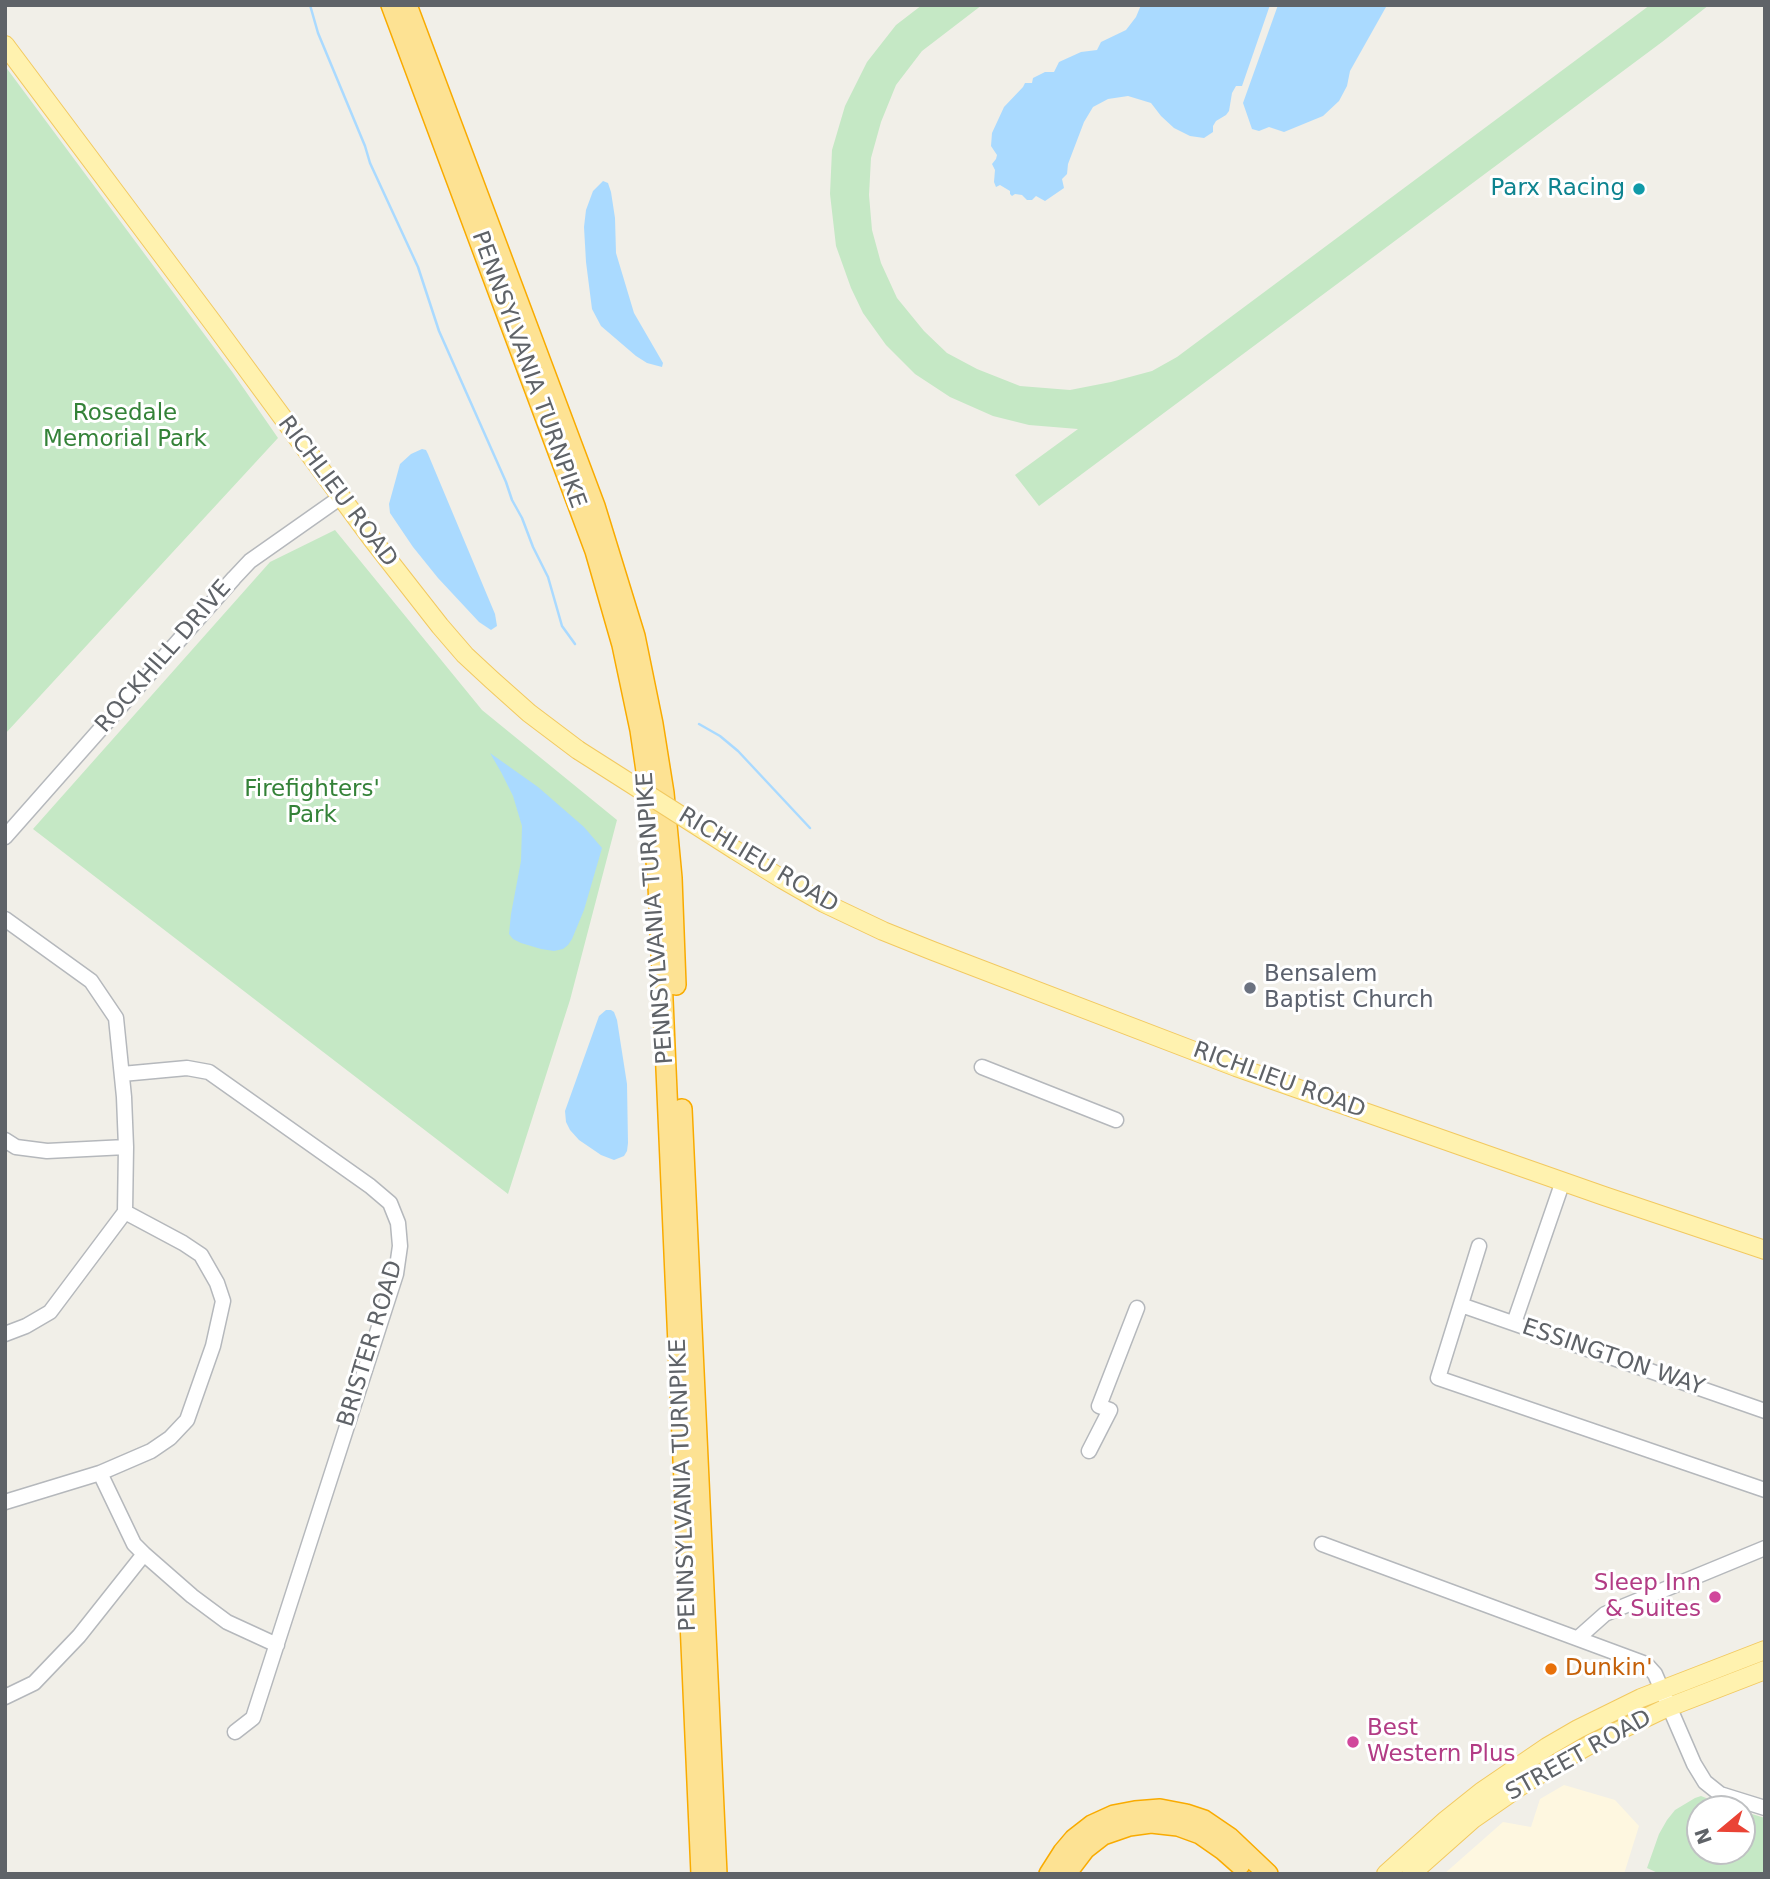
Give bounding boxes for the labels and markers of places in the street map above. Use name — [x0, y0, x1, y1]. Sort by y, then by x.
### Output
place label: Parx Racing — [1491, 175, 1625, 203]
marker: Parx Racing — [1631, 181, 1647, 197]
place label: Bensalem Baptist Church — [1264, 961, 1434, 1015]
marker: Bensalem Baptist Church — [1242, 980, 1258, 996]
place label: Sleep Inn & Suites — [1594, 1570, 1701, 1624]
marker: Sleep Inn & Suites — [1707, 1589, 1723, 1605]
place label: Dunkin' — [1565, 1655, 1652, 1683]
marker: Dunkin' — [1543, 1661, 1559, 1677]
place label: Best Western Plus — [1367, 1715, 1515, 1769]
marker: Best Western Plus — [1345, 1734, 1361, 1750]

